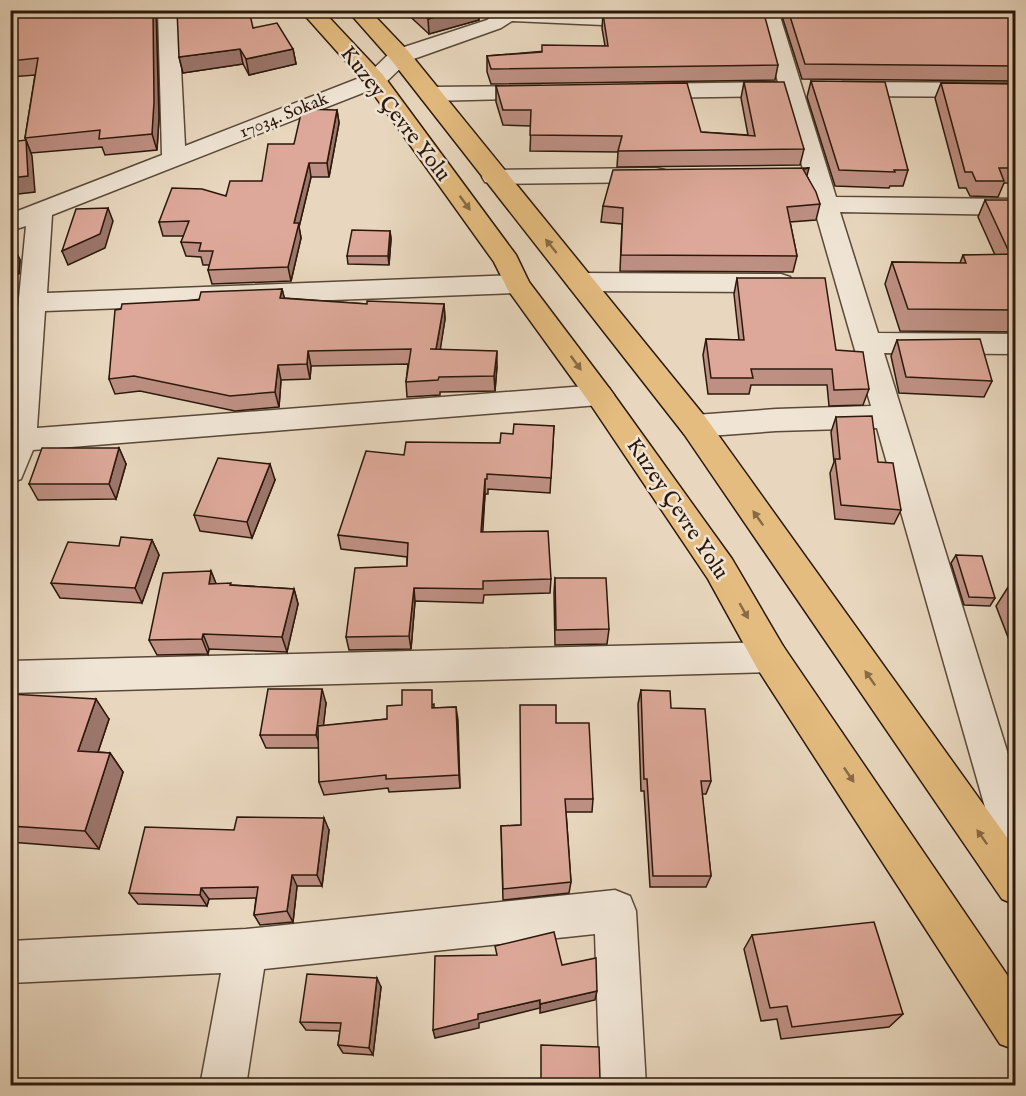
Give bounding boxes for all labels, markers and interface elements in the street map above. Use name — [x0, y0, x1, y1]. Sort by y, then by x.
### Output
street label: Kuzey Çevre Yolu — [333, 41, 457, 187]
street label: 17034. Sokak — [236, 88, 332, 144]
one-way arrow — [459, 194, 471, 210]
one-way arrow — [545, 239, 557, 254]
one-way arrow — [569, 355, 581, 370]
street label: Kuzey Çevre Yolu — [619, 433, 735, 585]
one-way arrow — [752, 510, 764, 526]
one-way arrow — [738, 603, 749, 619]
one-way arrow — [864, 670, 876, 686]
one-way arrow — [843, 767, 854, 783]
one-way arrow — [976, 830, 988, 846]

